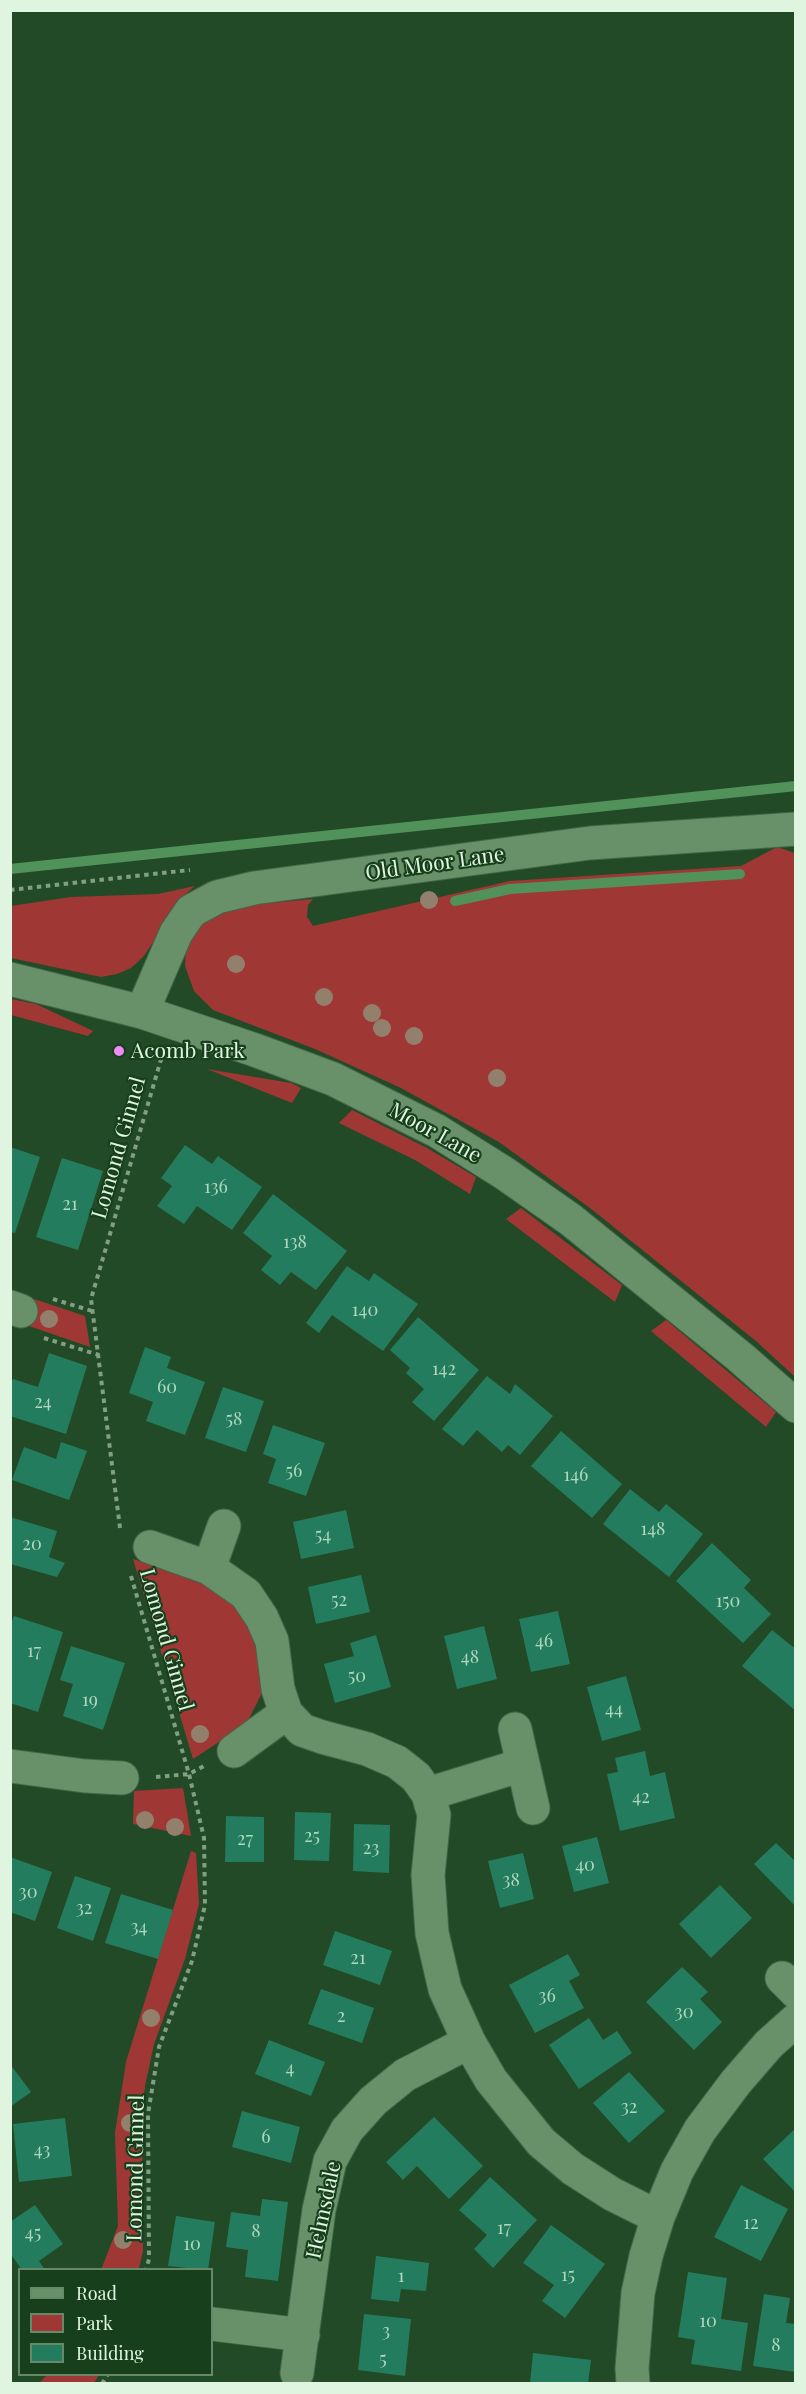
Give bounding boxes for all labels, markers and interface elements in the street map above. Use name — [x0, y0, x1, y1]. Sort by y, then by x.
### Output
street label: Old Moor Lane — [364, 842, 506, 886]
place label: Acomb Park — [131, 1038, 245, 1064]
marker: Acomb Park — [112, 1044, 126, 1058]
street label: Lomond Ginnel — [87, 1074, 151, 1222]
street label: Moor Lane — [385, 1097, 485, 1169]
house number: 136 — [204, 1176, 228, 1198]
house number: 21 — [62, 1193, 78, 1215]
house number: 138 — [283, 1231, 307, 1253]
house number: 140 — [352, 1299, 378, 1321]
house number: 142 — [432, 1358, 456, 1380]
house number: 60 — [157, 1376, 177, 1398]
house number: 24 — [34, 1391, 52, 1413]
house number: 58 — [226, 1408, 242, 1430]
house number: 56 — [286, 1460, 302, 1482]
house number: 146 — [564, 1464, 588, 1486]
house number: 148 — [641, 1518, 665, 1540]
house number: 54 — [315, 1524, 331, 1546]
house number: 20 — [22, 1533, 42, 1555]
street label: Lomond Ginnel — [134, 1566, 198, 1714]
house number: 52 — [331, 1589, 347, 1611]
house number: 150 — [716, 1590, 740, 1612]
house number: 46 — [535, 1630, 553, 1652]
house number: 17 — [27, 1640, 41, 1662]
house number: 48 — [461, 1646, 479, 1668]
house number: 50 — [348, 1665, 366, 1687]
house number: 19 — [82, 1689, 98, 1711]
house number: 44 — [605, 1698, 623, 1720]
house number: 42 — [632, 1786, 650, 1808]
house number: 25 — [304, 1825, 320, 1847]
house number: 27 — [237, 1828, 253, 1850]
house number: 23 — [363, 1837, 379, 1859]
house number: 40 — [575, 1854, 595, 1876]
house number: 38 — [502, 1869, 520, 1891]
house number: 30 — [19, 1881, 37, 1903]
house number: 32 — [76, 1897, 92, 1919]
house number: 34 — [130, 1916, 148, 1938]
house number: 21 — [350, 1947, 366, 1969]
house number: 36 — [538, 1985, 556, 2007]
house number: 30 — [675, 2001, 693, 2023]
house number: 2 — [337, 2005, 345, 2027]
house number: 4 — [286, 2057, 294, 2079]
street label: Lomond Ginnel — [122, 2094, 150, 2242]
house number: 32 — [621, 2096, 637, 2118]
house number: 6 — [261, 2126, 271, 2148]
house number: 43 — [34, 2139, 50, 2161]
street label: Helmsdale — [301, 2159, 347, 2261]
house number: 12 — [743, 2212, 759, 2234]
house number: 17 — [497, 2217, 511, 2239]
house number: 8 — [251, 2220, 261, 2242]
house number: 45 — [25, 2222, 41, 2244]
house number: 10 — [183, 2233, 201, 2255]
house number: 15 — [561, 2264, 575, 2286]
house number: 1 — [398, 2265, 404, 2287]
legend — [18, 2268, 213, 2376]
text: Road — [76, 2281, 117, 2305]
house number: 10 — [699, 2310, 717, 2332]
text: Park — [76, 2311, 113, 2335]
house number: 3 — [382, 2320, 390, 2342]
house number: 8 — [771, 2334, 781, 2356]
text: Building — [76, 2341, 144, 2365]
house number: 5 — [379, 2348, 387, 2370]

